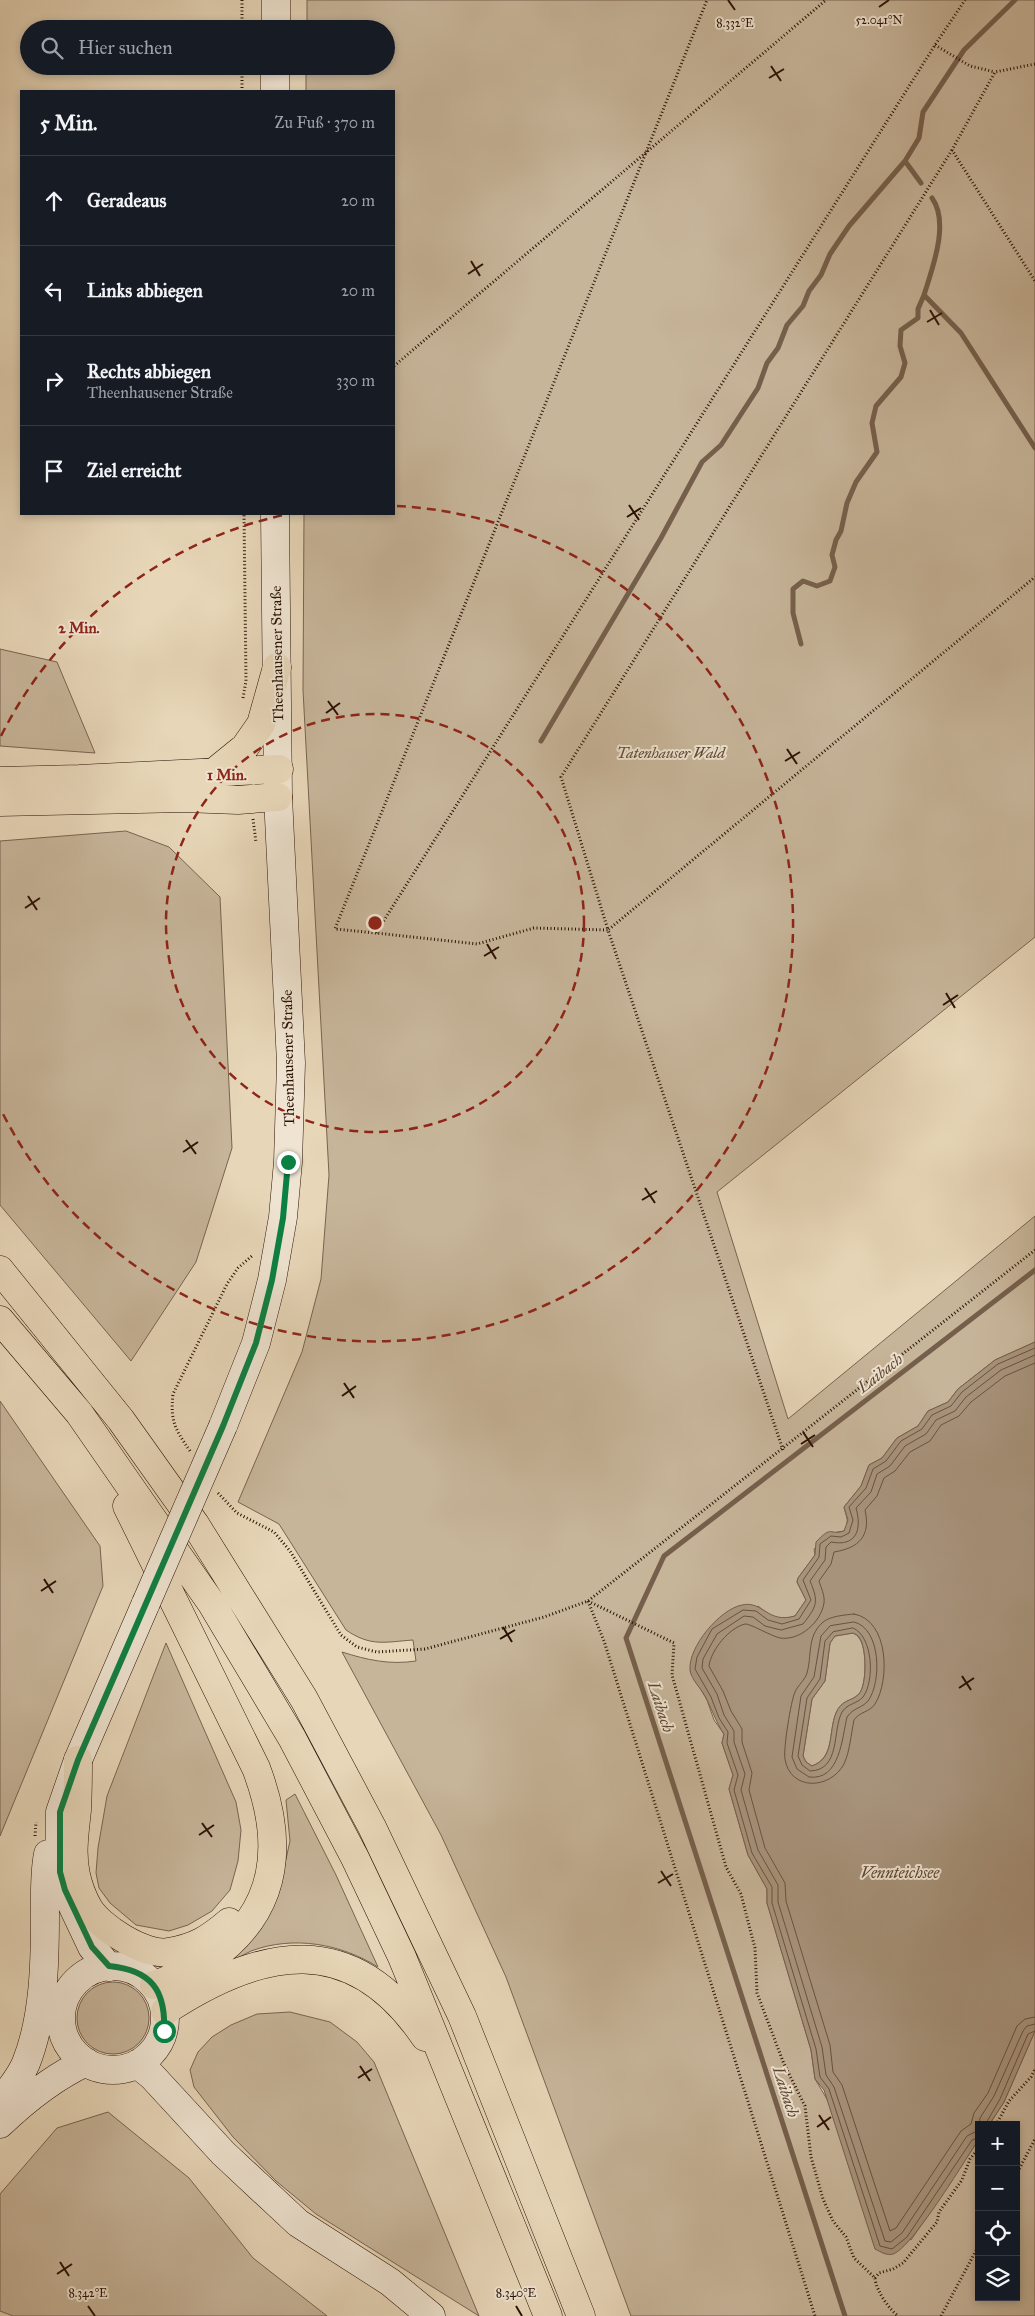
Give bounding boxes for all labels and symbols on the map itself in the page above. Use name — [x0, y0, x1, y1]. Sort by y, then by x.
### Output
text: 52.041°N — [855, 13, 903, 27]
text: 8.332°E — [716, 16, 754, 30]
street label: Theenhausener Straße — [267, 586, 287, 722]
text: 2 Min. — [58, 619, 100, 637]
park label: Tatenhauser Wald — [617, 744, 726, 762]
text: 1 Min. — [207, 766, 247, 784]
centre of rings — [366, 914, 384, 932]
street label: Theenhausener Straße — [278, 990, 298, 1126]
route end — [277, 1151, 300, 1174]
water label: Laibach — [853, 1349, 907, 1397]
water label: Laibach — [644, 1678, 678, 1735]
water label: Vennteichsee — [861, 1863, 940, 1882]
route start — [153, 2020, 176, 2043]
water label: Laibach — [769, 2063, 803, 2120]
text: 8.342°E — [68, 2286, 108, 2300]
text: 8.340°E — [496, 2286, 537, 2300]

